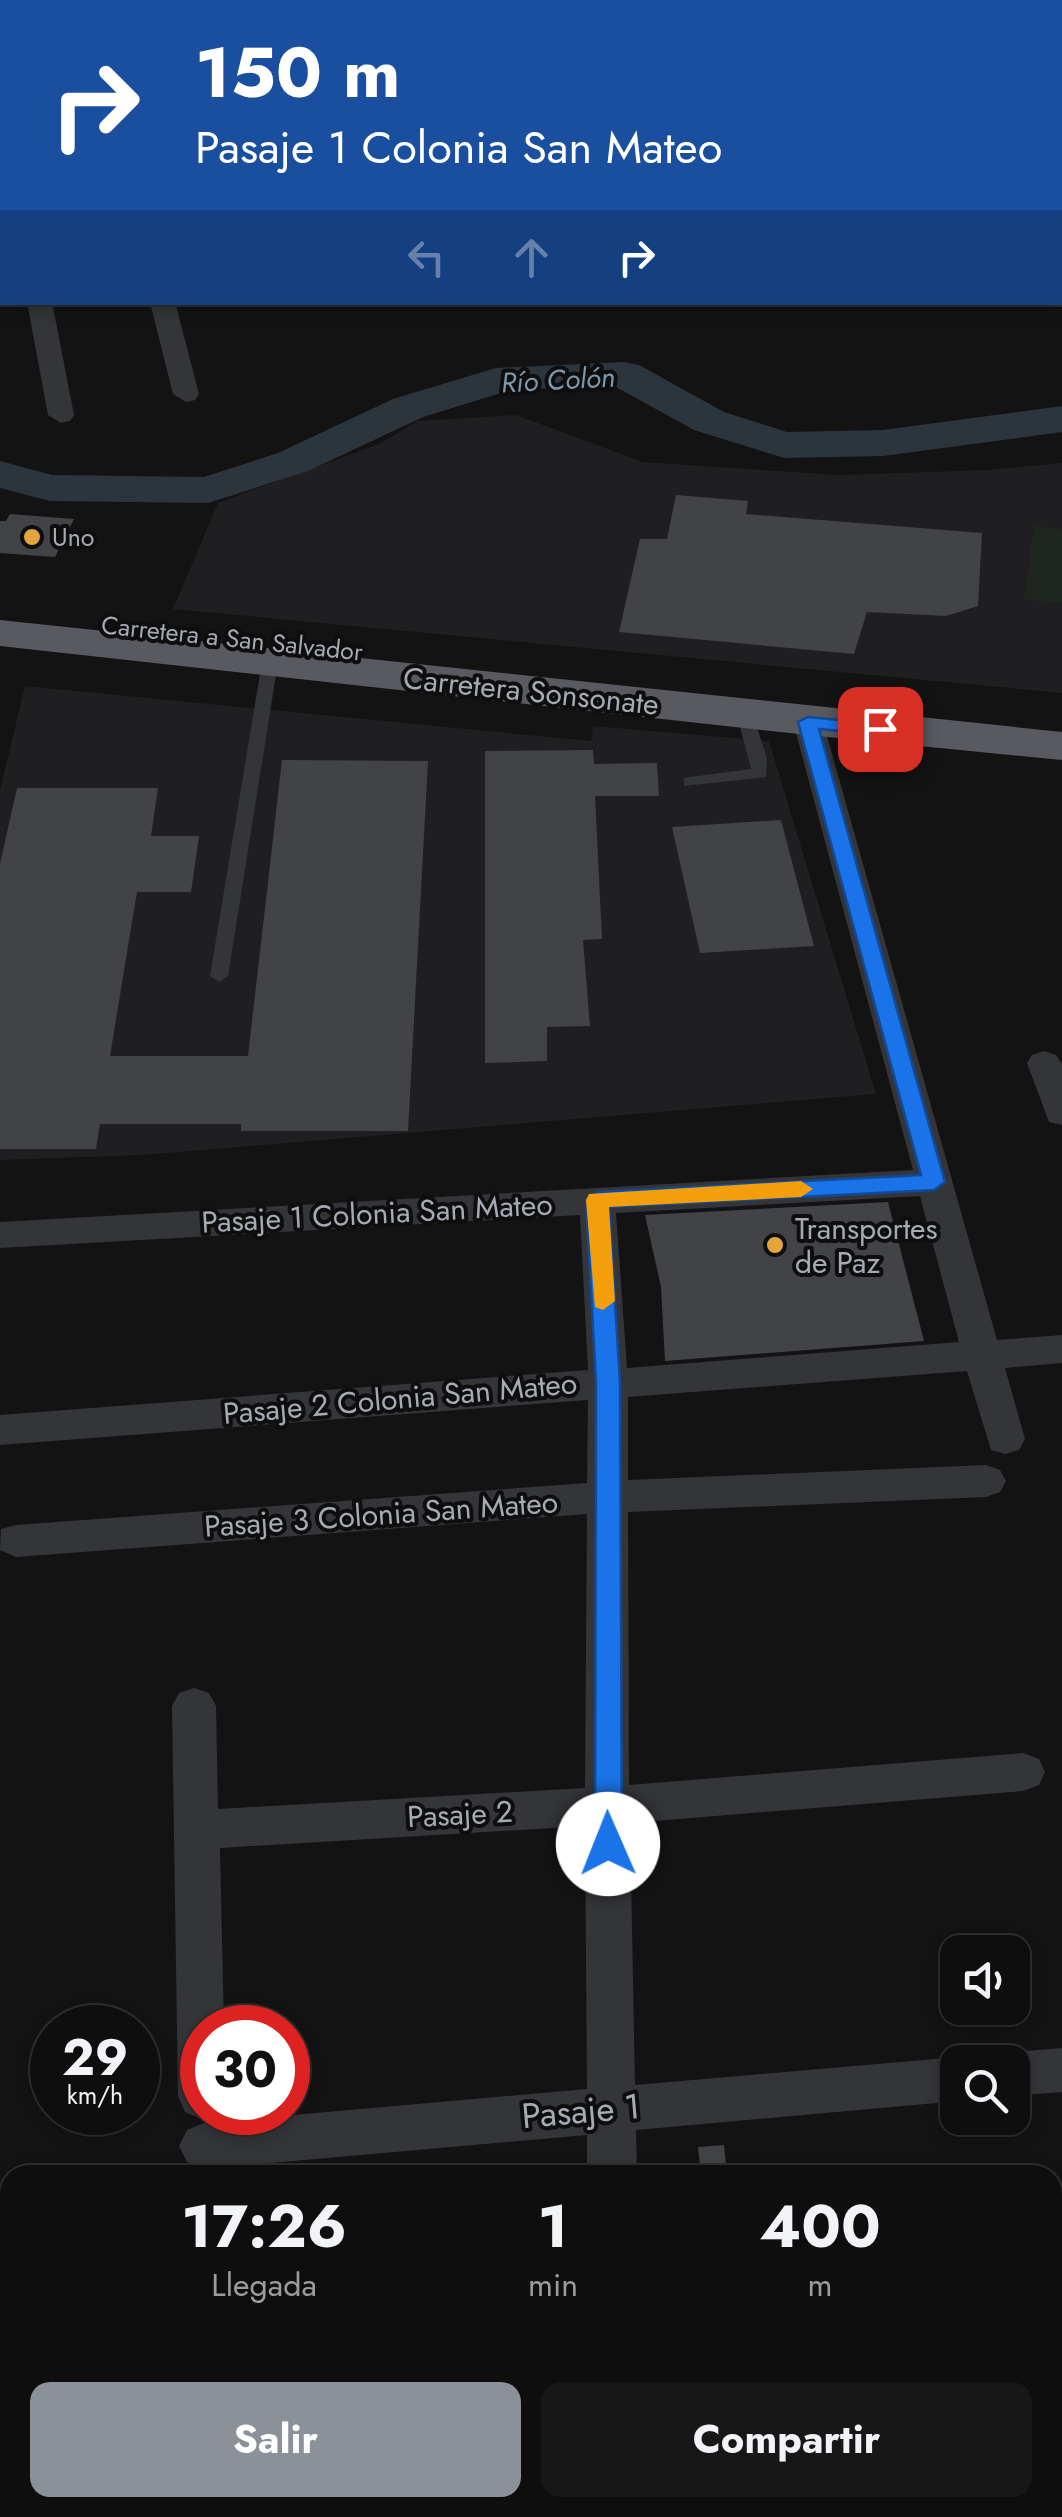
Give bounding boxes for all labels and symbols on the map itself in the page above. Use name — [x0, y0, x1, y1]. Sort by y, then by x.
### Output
water label: Río Colón — [500, 357, 616, 403]
place label: Uno — [52, 519, 94, 555]
marker: Uno — [21, 526, 43, 548]
street label: Carretera a San Salvador — [100, 606, 365, 670]
street label: Carretera Sonsonate — [401, 656, 661, 726]
pin — [838, 687, 923, 772]
street label: Pasaje 1 Colonia San Mateo — [200, 1182, 554, 1244]
place label: Transportes de Paz — [795, 1207, 938, 1284]
marker: Transportes de Paz — [764, 1234, 786, 1256]
street label: Pasaje 2 Colonia San Mateo — [221, 1361, 579, 1435]
street label: Pasaje 3 Colonia San Mateo — [203, 1480, 559, 1548]
street label: Pasaje 2 — [406, 1790, 514, 1838]
position arrow — [556, 1792, 660, 1896]
speed limit sign: 30 — [180, 2005, 310, 2135]
street label: Pasaje 1 — [520, 2081, 642, 2141]

